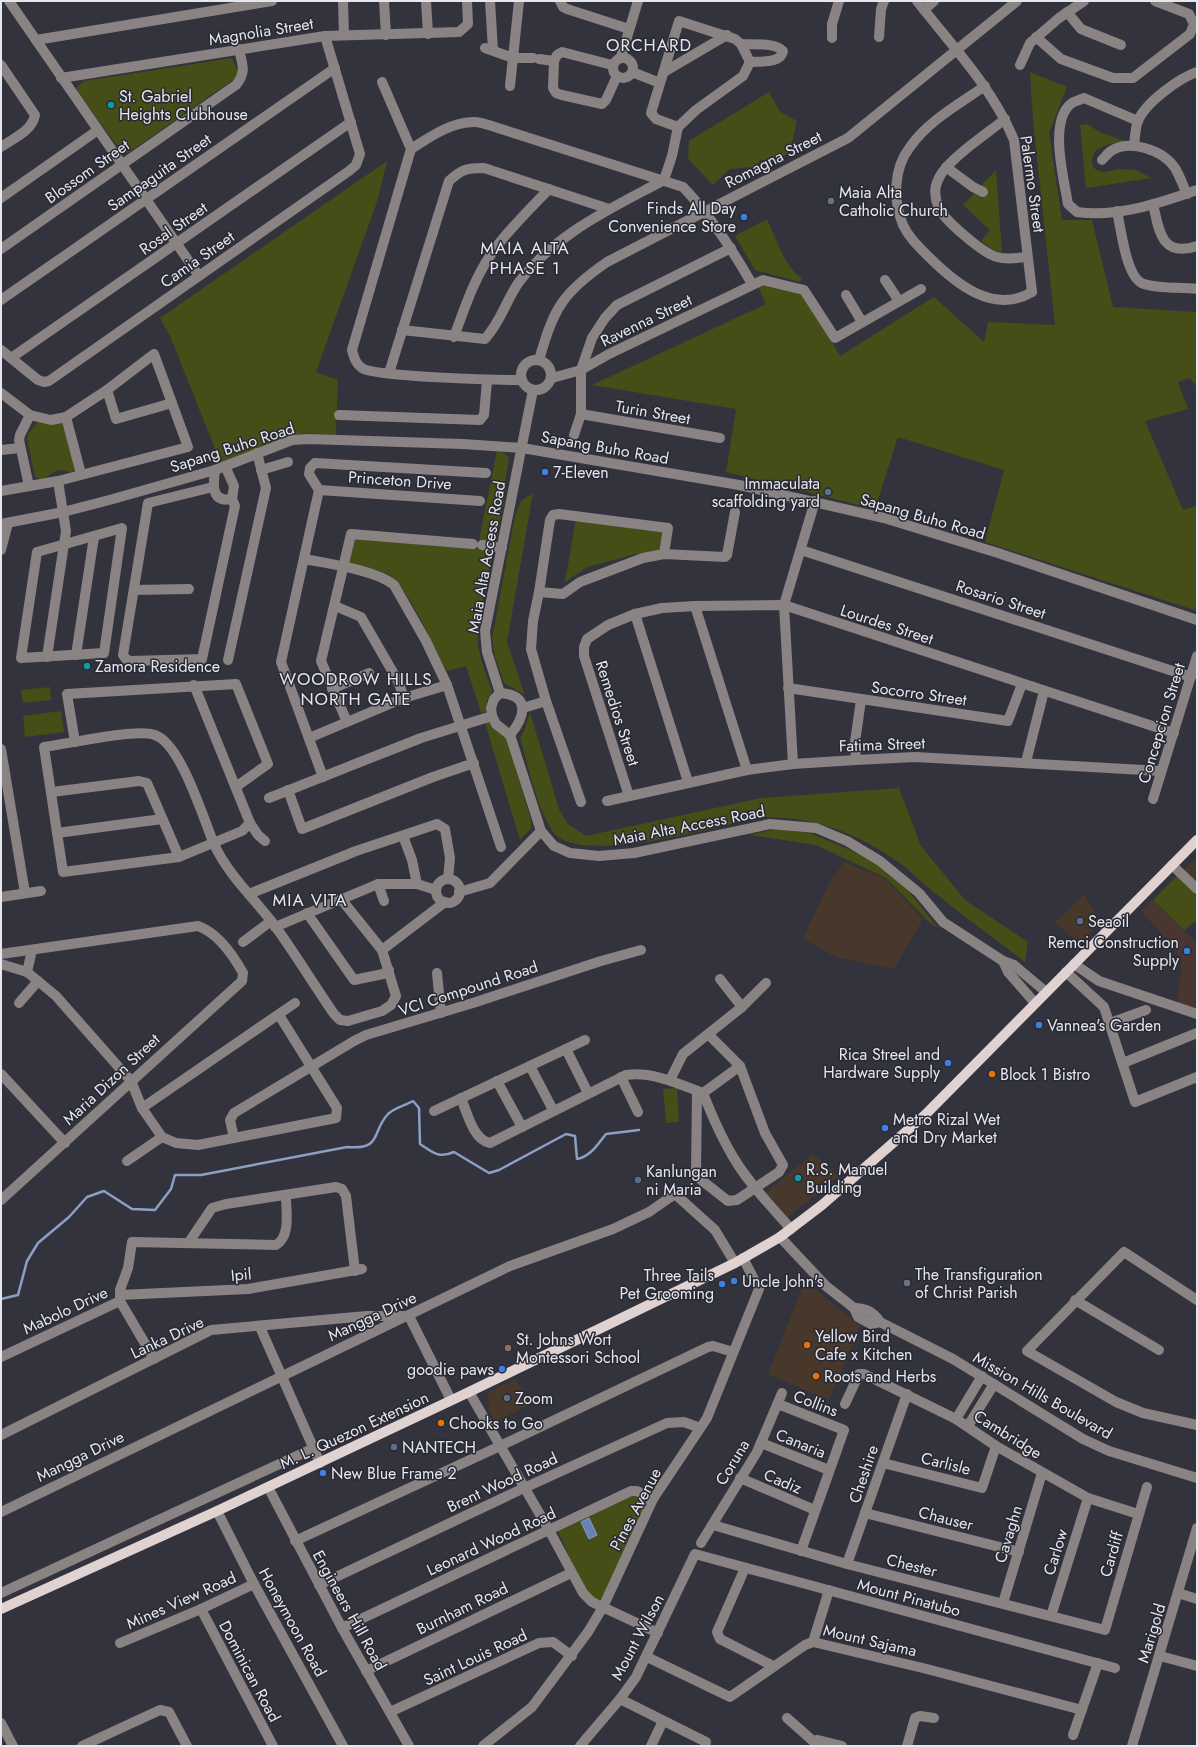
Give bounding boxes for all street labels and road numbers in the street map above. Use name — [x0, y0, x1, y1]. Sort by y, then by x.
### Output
street label: Magnolia Street — [207, 12, 315, 51]
street label: Romagna Street — [721, 125, 826, 194]
street label: Sampaguita Street — [103, 128, 216, 217]
street label: Blossom Street — [40, 134, 134, 209]
street label: Palermo Street — [1014, 134, 1051, 234]
street label: Rosal Street — [135, 196, 212, 260]
street label: Camia Street — [155, 225, 239, 293]
street label: Ravenna Street — [597, 288, 696, 353]
street label: Turin Street — [614, 395, 692, 430]
street label: Sapang Buho Road — [167, 417, 297, 478]
street label: Sapang Buho Road — [539, 425, 671, 470]
street label: Princeton Drive — [347, 465, 453, 496]
street label: Maia Alta Access Road — [462, 479, 511, 635]
street label: Sapang Buho Road — [858, 488, 988, 545]
street label: Rosario Street — [953, 574, 1049, 625]
street label: Lourdes Street — [837, 599, 936, 650]
street label: Remedios Street — [590, 658, 645, 769]
street label: Concepcion Street — [1132, 660, 1191, 786]
street label: Socorro Street — [870, 675, 968, 712]
street label: Fatima Street — [838, 731, 926, 757]
street label: Maia Alta Access Road — [611, 799, 767, 851]
street label: VCI Compound Road — [396, 955, 541, 1022]
street label: Maria Dizon Street — [58, 1028, 165, 1130]
street label: Ipil — [230, 1262, 252, 1287]
street label: Mabolo Drive — [19, 1281, 111, 1340]
street label: Mangga Drive — [324, 1286, 420, 1347]
street label: Lanka Drive — [127, 1310, 208, 1364]
street label: Mission Hills Boulevard — [969, 1346, 1117, 1445]
street label: Collins — [790, 1384, 841, 1422]
street label: M. L. Quezon Extension — [276, 1386, 432, 1475]
street label: Cambridge — [969, 1404, 1046, 1464]
street label: Canaria — [772, 1423, 829, 1464]
street label: Mangga Drive — [32, 1425, 128, 1488]
street label: Coruna — [710, 1435, 755, 1489]
street label: Cheshire — [843, 1442, 884, 1506]
street label: Carlisle — [919, 1446, 973, 1481]
street label: Brent Wood Road — [443, 1447, 561, 1518]
street label: Cadiz — [760, 1463, 806, 1500]
street label: Pines Avenue — [604, 1464, 667, 1555]
street label: Leonard Wood Road — [423, 1501, 560, 1581]
street label: Chauser — [916, 1501, 976, 1536]
street label: Cavaghn — [989, 1502, 1028, 1566]
street label: Carlow — [1038, 1526, 1073, 1578]
street label: Cardiff — [1094, 1528, 1129, 1580]
street label: Engineers Hill Road — [307, 1546, 392, 1675]
street label: Chester — [884, 1548, 940, 1583]
street label: Honeymoon Road — [253, 1564, 332, 1681]
street label: Mines View Road — [123, 1566, 240, 1635]
street label: Mount Pinatubo — [855, 1573, 963, 1622]
street label: Burnham Road — [413, 1576, 512, 1641]
street label: Mount Wilson — [605, 1590, 670, 1684]
street label: Marigold — [1132, 1601, 1171, 1666]
street label: Dominican Road — [213, 1616, 286, 1726]
street label: Mount Sajama — [821, 1619, 919, 1662]
street label: Saint Louis Road — [420, 1623, 531, 1692]

